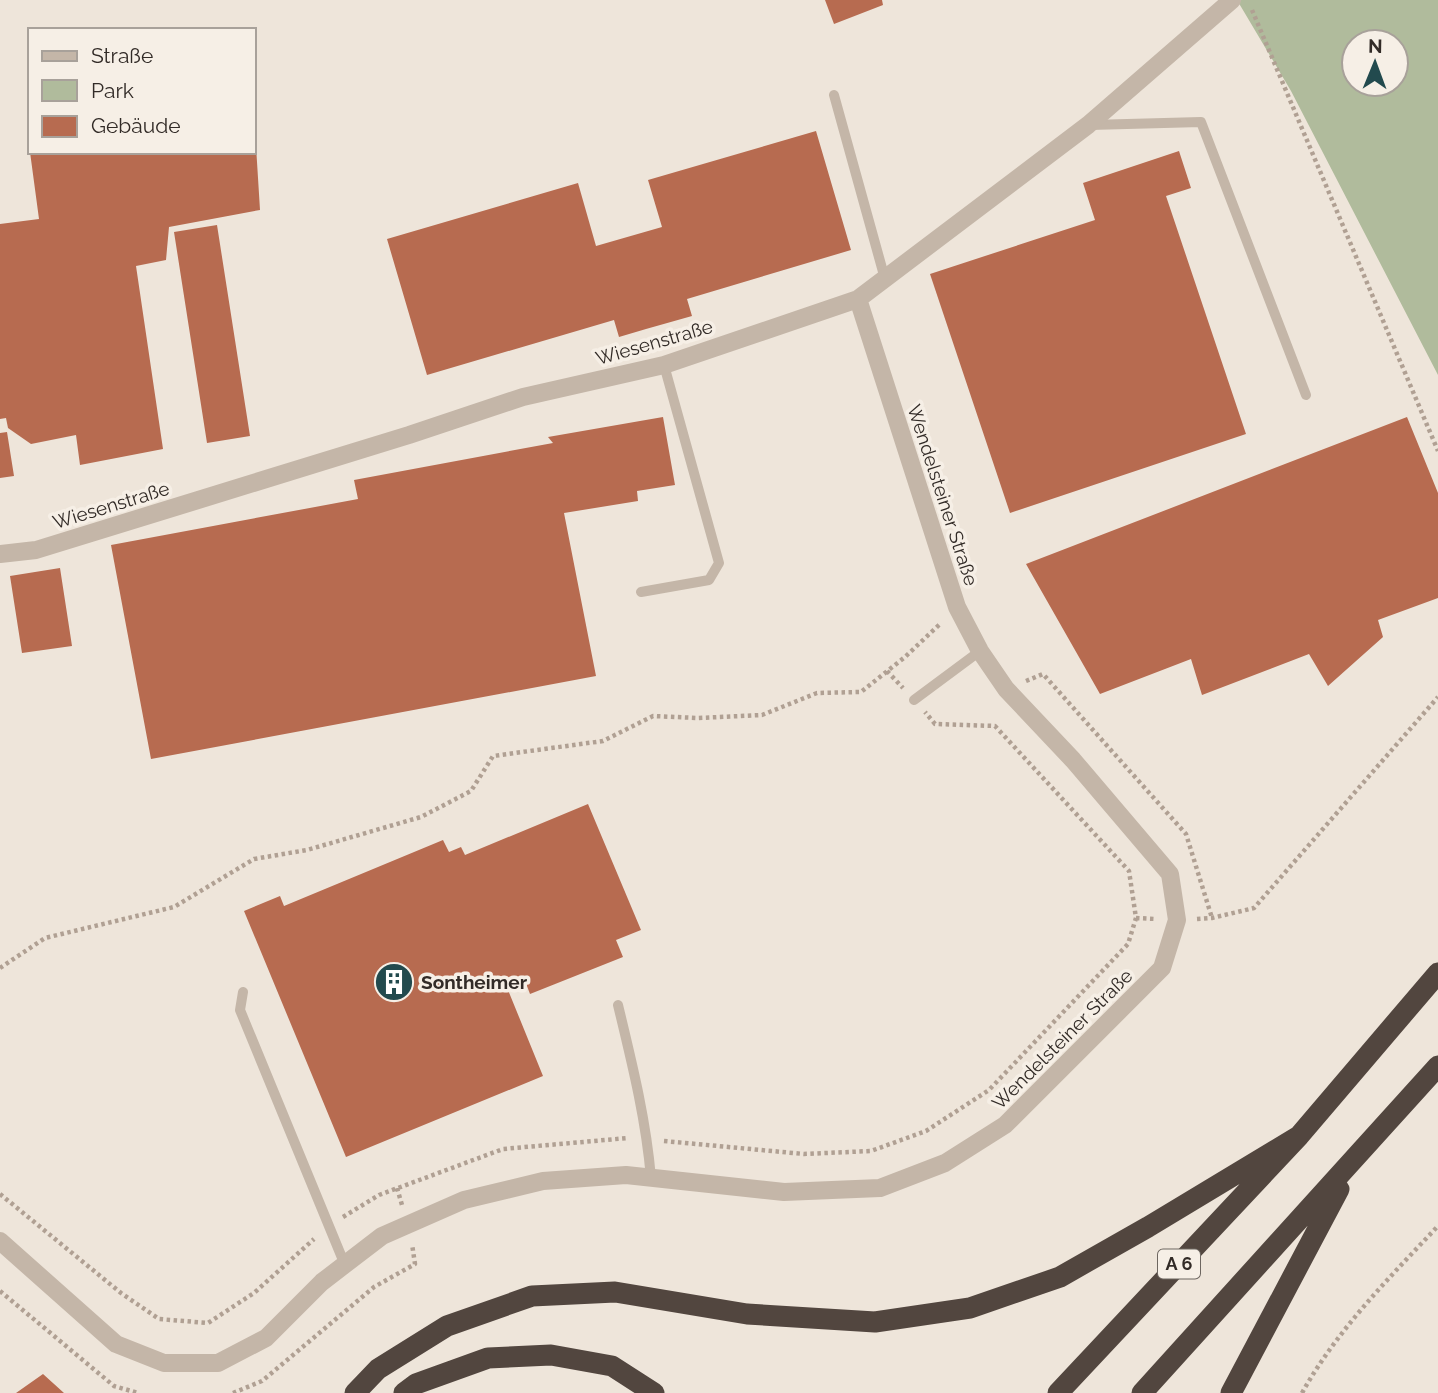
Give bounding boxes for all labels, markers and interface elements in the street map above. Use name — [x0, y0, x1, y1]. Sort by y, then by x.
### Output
legend — [28, 28, 256, 154]
north arrow — [1340, 28, 1410, 98]
text: N — [1368, 35, 1383, 57]
text: Straße — [91, 43, 153, 68]
text: Park — [91, 78, 134, 103]
text: Gebäude — [91, 113, 181, 138]
street label: Wiesenstraße — [593, 315, 715, 369]
street label: Wendelsteiner Straße — [903, 402, 983, 588]
street label: Wiesenstraße — [50, 477, 172, 533]
building icon: Sontheimer — [373, 961, 415, 1003]
street label: Wendelsteiner Straße — [987, 964, 1137, 1114]
place label: Sontheimer — [421, 971, 528, 993]
road number: A 6 — [1158, 1250, 1200, 1279]

